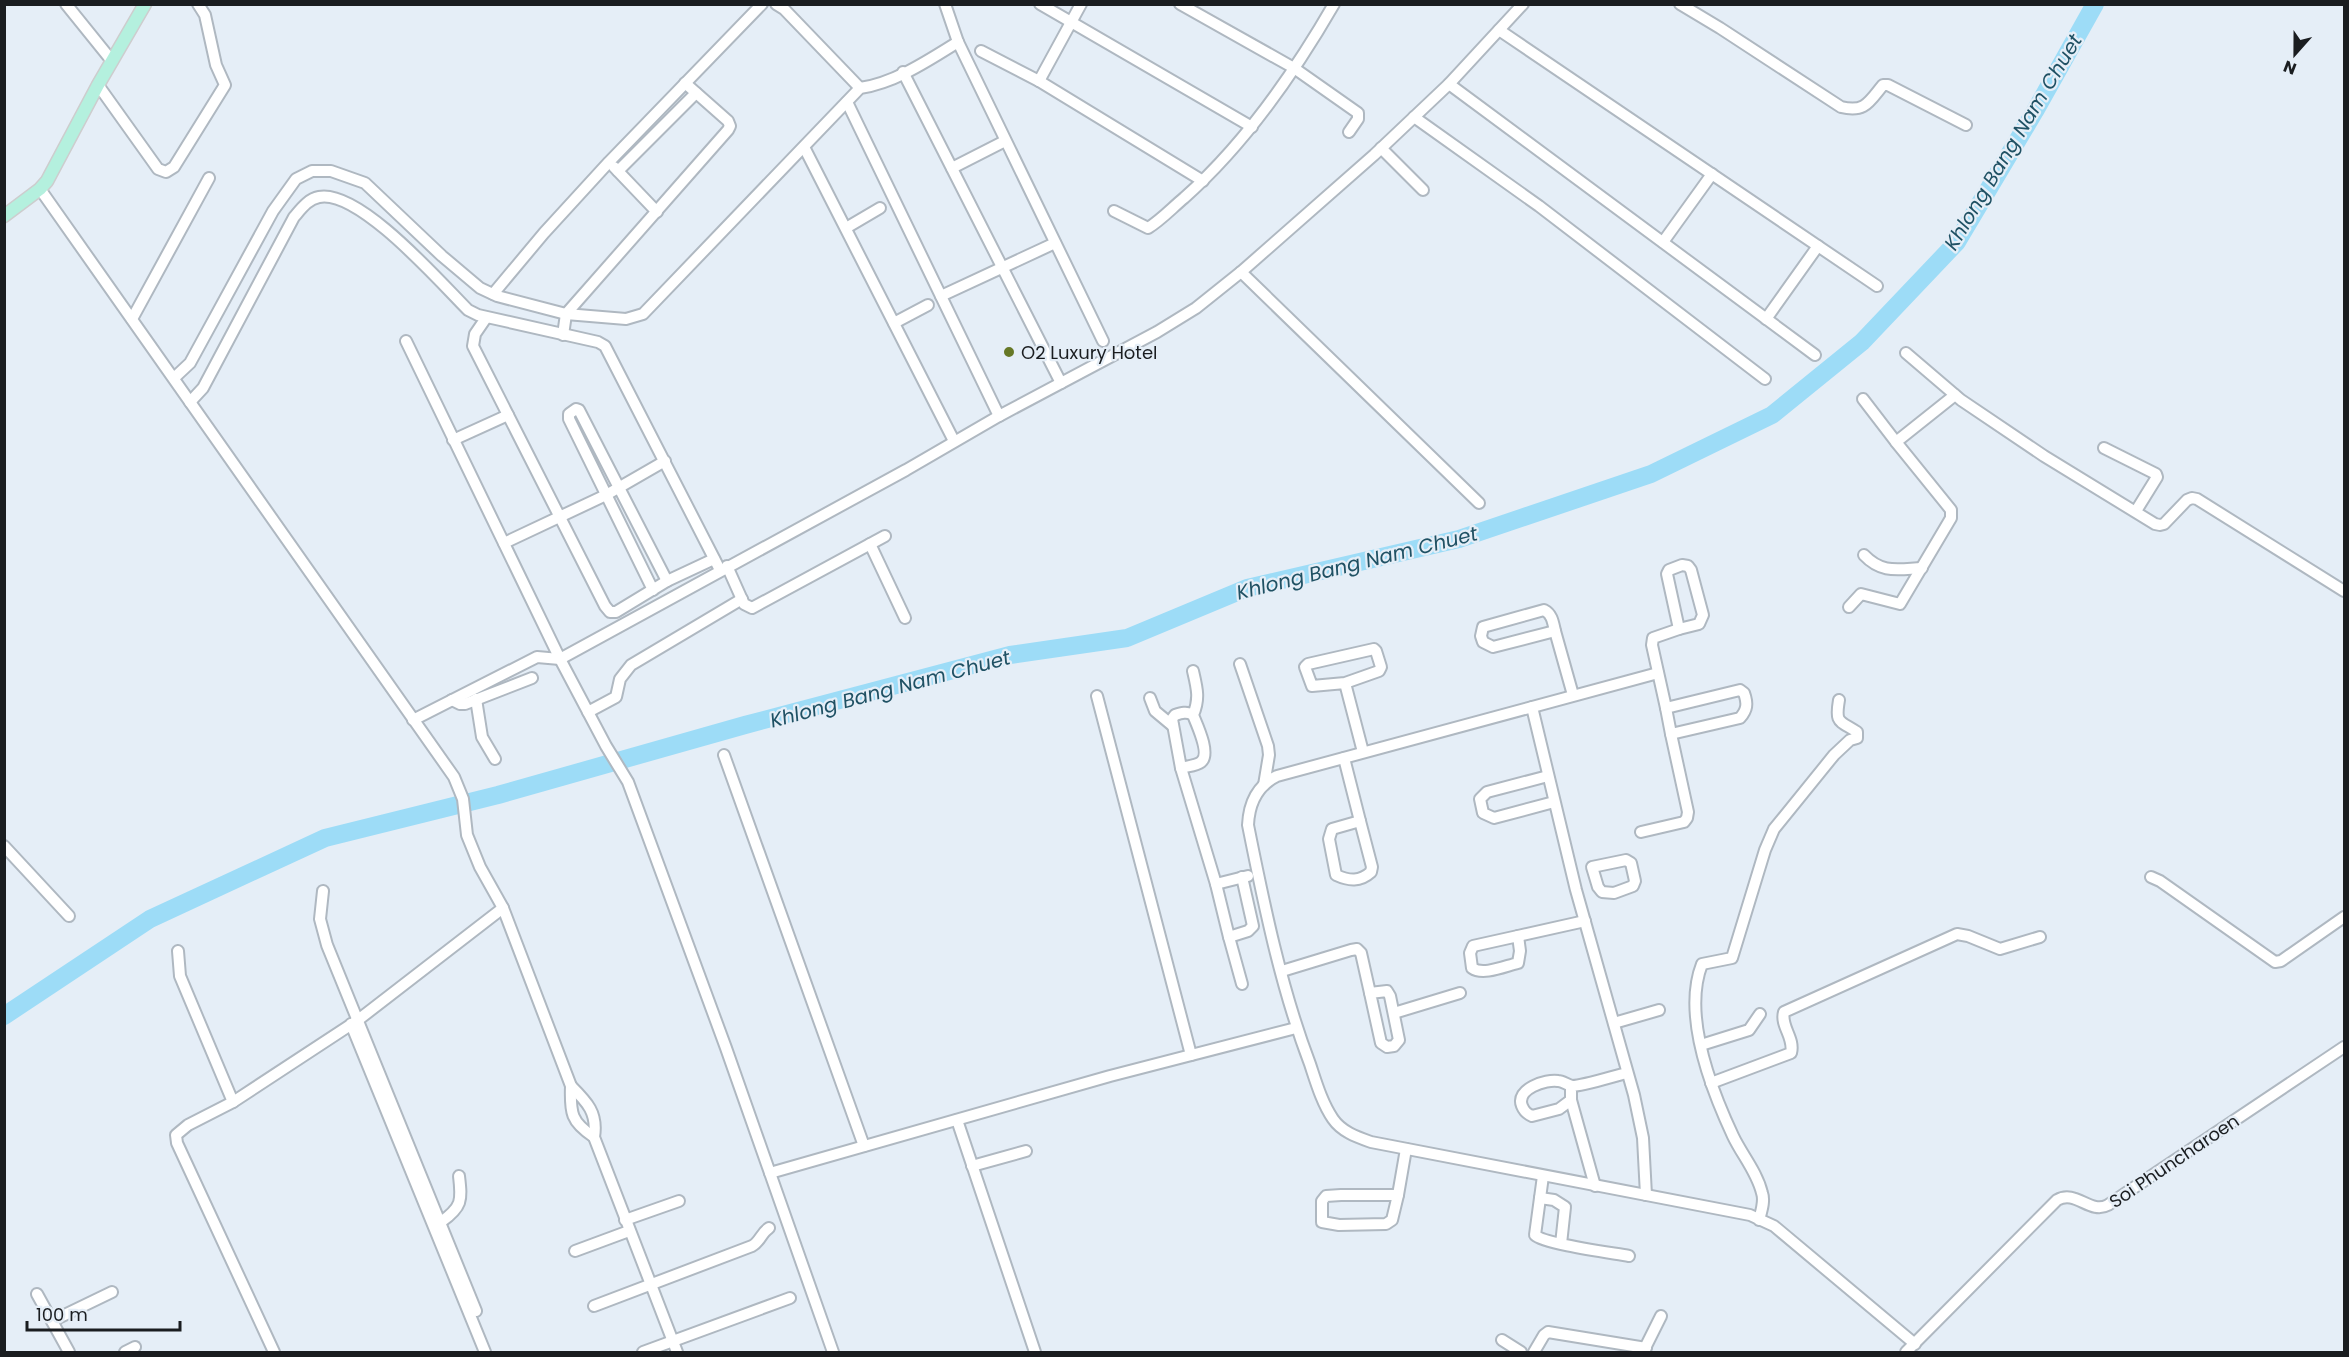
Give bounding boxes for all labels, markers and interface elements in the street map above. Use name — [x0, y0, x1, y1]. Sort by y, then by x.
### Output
north arrow — [2265, 24, 2325, 84]
water label: Khlong Bang Nam Chuet — [1937, 28, 2089, 255]
text: N — [2280, 55, 2300, 80]
place label: O2 Luxury Hotel — [1021, 340, 1158, 365]
marker: O2 Luxury Hotel — [1002, 345, 1016, 359]
water label: Khlong Bang Nam Chuet — [1233, 519, 1481, 607]
water label: Khlong Bang Nam Chuet — [767, 643, 1014, 735]
street label: Soi Phuncharoen — [2104, 1108, 2244, 1214]
scale bar — [27, 1294, 180, 1332]
text: 100 m — [36, 1302, 88, 1327]

